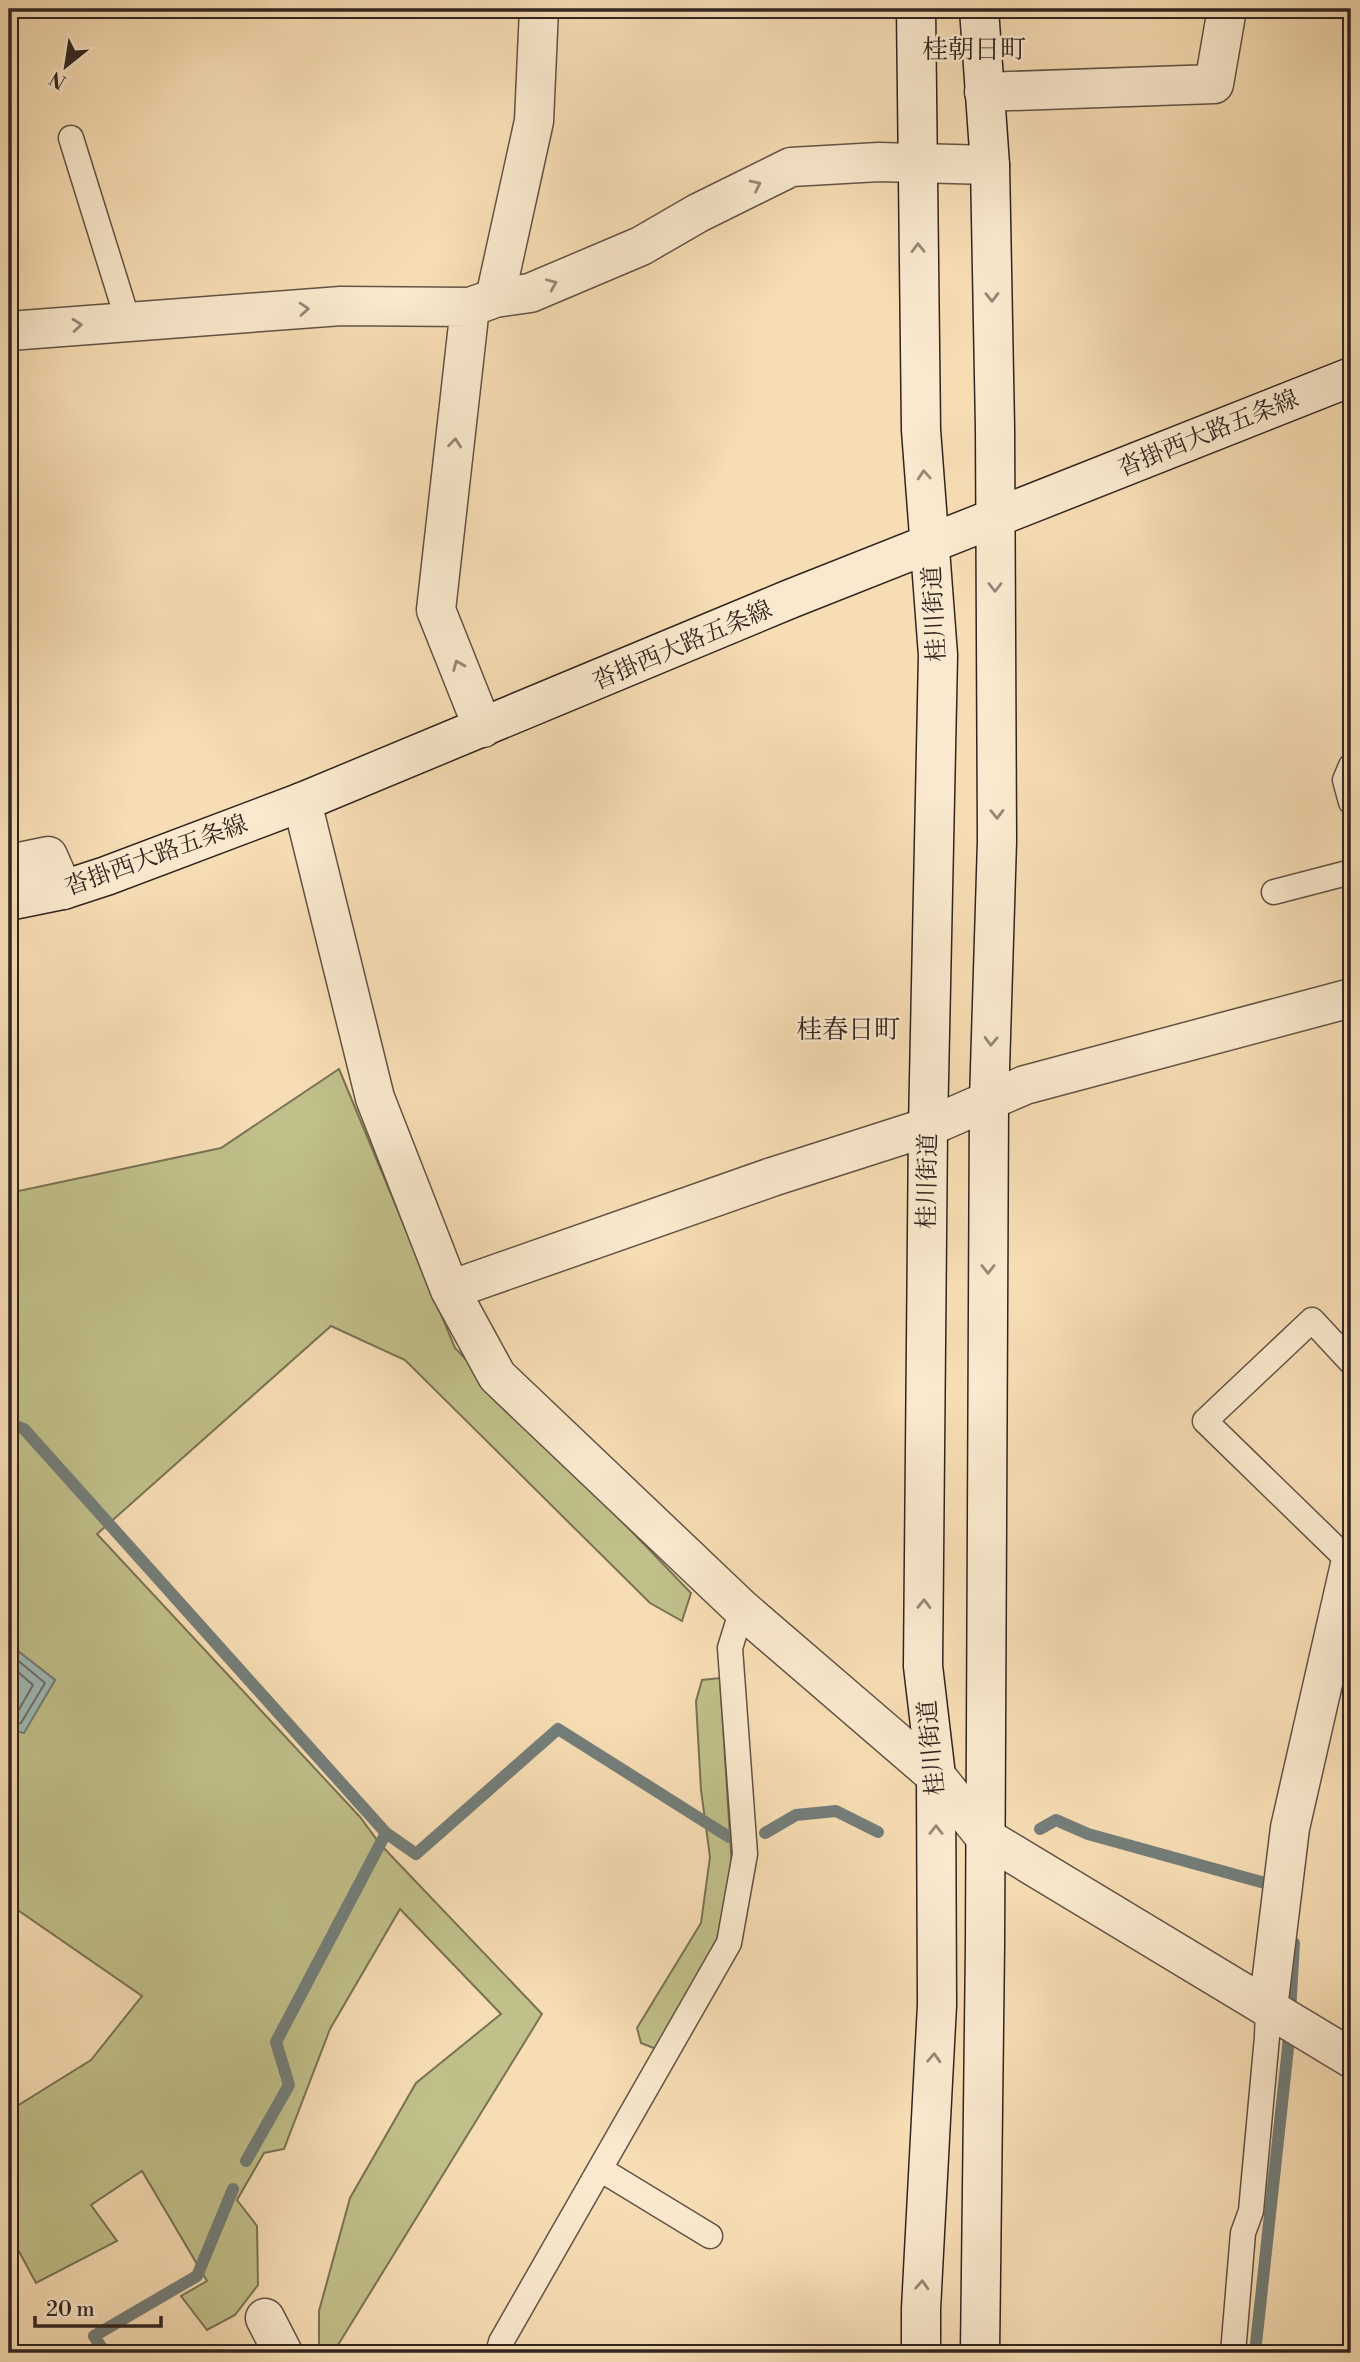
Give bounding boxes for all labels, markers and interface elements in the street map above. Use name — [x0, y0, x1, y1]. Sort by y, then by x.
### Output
north arrow — [32, 32, 102, 102]
district label: 桂朝日町 — [922, 34, 1026, 66]
text: N — [45, 66, 71, 94]
one-way arrow — [749, 179, 761, 193]
one-way arrow — [911, 242, 926, 253]
one-way arrow — [544, 278, 557, 292]
one-way arrow — [985, 292, 1000, 303]
one-way arrow — [298, 302, 309, 317]
one-way arrow — [72, 318, 83, 333]
street label: 沓掛西大路五条線 — [1114, 384, 1303, 484]
one-way arrow — [447, 437, 462, 449]
one-way arrow — [917, 469, 932, 480]
street label: 桂川街道 — [918, 565, 952, 663]
one-way arrow — [987, 582, 1003, 592]
street label: 沓掛西大路五条線 — [588, 595, 777, 697]
one-way arrow — [452, 660, 466, 672]
street label: 沓掛西大路五条線 — [61, 809, 252, 903]
one-way arrow — [989, 809, 1005, 820]
district label: 桂春日町 — [796, 1014, 900, 1046]
one-way arrow — [983, 1036, 998, 1047]
street label: 桂川街道 — [912, 1133, 944, 1229]
one-way arrow — [980, 1264, 996, 1275]
one-way arrow — [916, 1598, 931, 1609]
street label: 桂川街道 — [913, 1699, 951, 1797]
one-way arrow — [928, 1825, 944, 1835]
one-way arrow — [926, 2052, 941, 2063]
one-way arrow — [914, 2279, 929, 2290]
scale bar — [35, 2285, 161, 2329]
text: 20 m — [46, 2297, 95, 2323]

